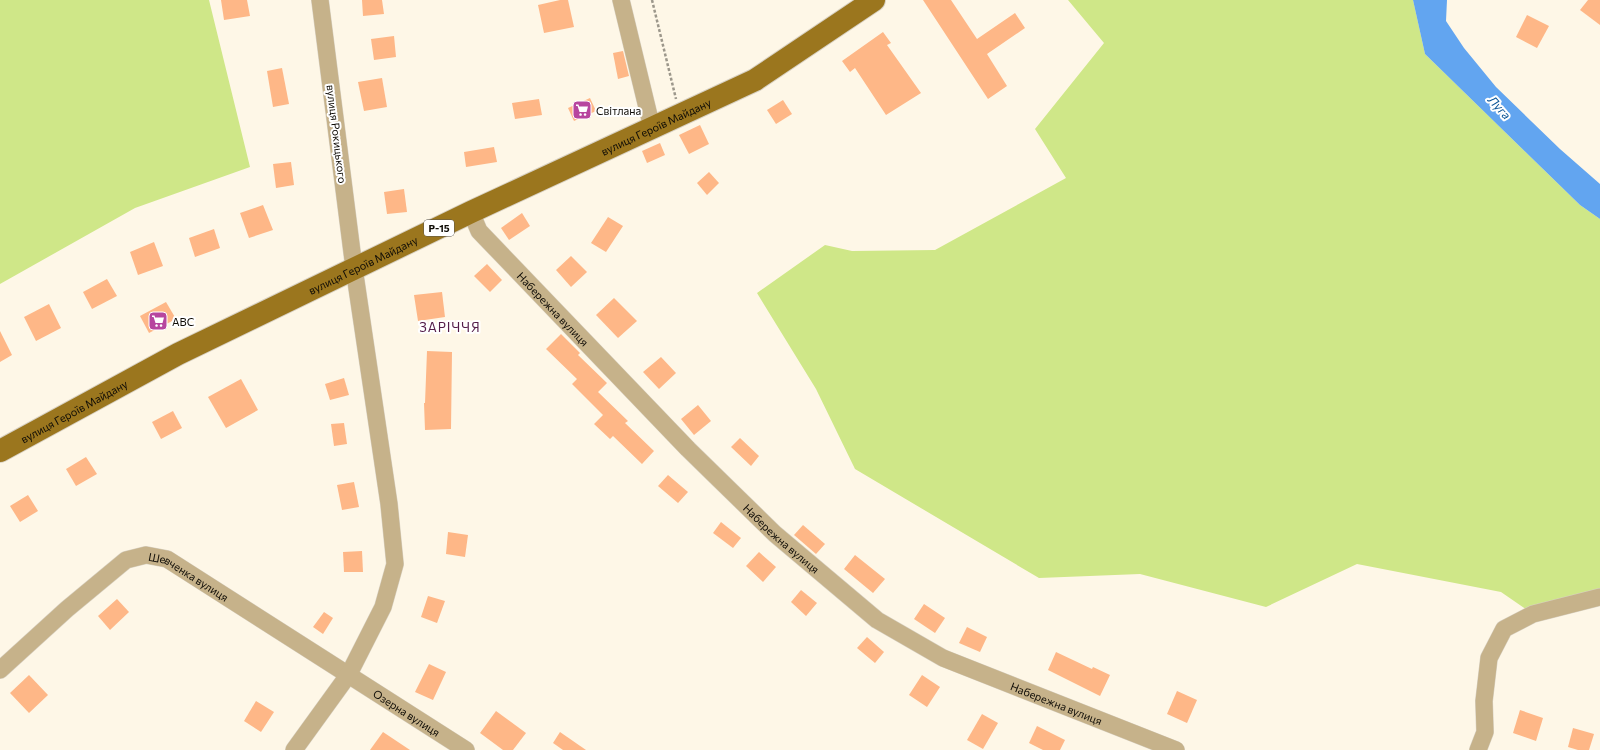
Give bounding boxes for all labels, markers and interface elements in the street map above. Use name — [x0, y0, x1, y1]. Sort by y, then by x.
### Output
street label: вулиця Рокицького — [325, 84, 350, 184]
water label: Луга — [1485, 92, 1514, 122]
street label: вулиця Героїв Майдану — [599, 95, 713, 157]
supermarket icon: Світлана — [571, 99, 593, 121]
place label: Світлана — [596, 104, 641, 117]
road number: Р-15 — [424, 220, 454, 236]
street label: вулиця Героїв Майдану — [306, 232, 420, 296]
street label: Набережна вулиця — [515, 269, 592, 348]
supermarket icon: ABC — [147, 310, 169, 332]
place label: ABC — [172, 315, 194, 328]
district label: ЗАРІЧЧЯ — [419, 319, 481, 335]
street label: вулиця Героїв Майдану — [18, 376, 130, 445]
street label: Набережна вулиця — [741, 501, 822, 575]
street label: Шевченка вулиця — [147, 549, 231, 603]
street label: Набережна вулиця — [1009, 679, 1104, 727]
street label: Озерна вулиця — [371, 686, 443, 738]

